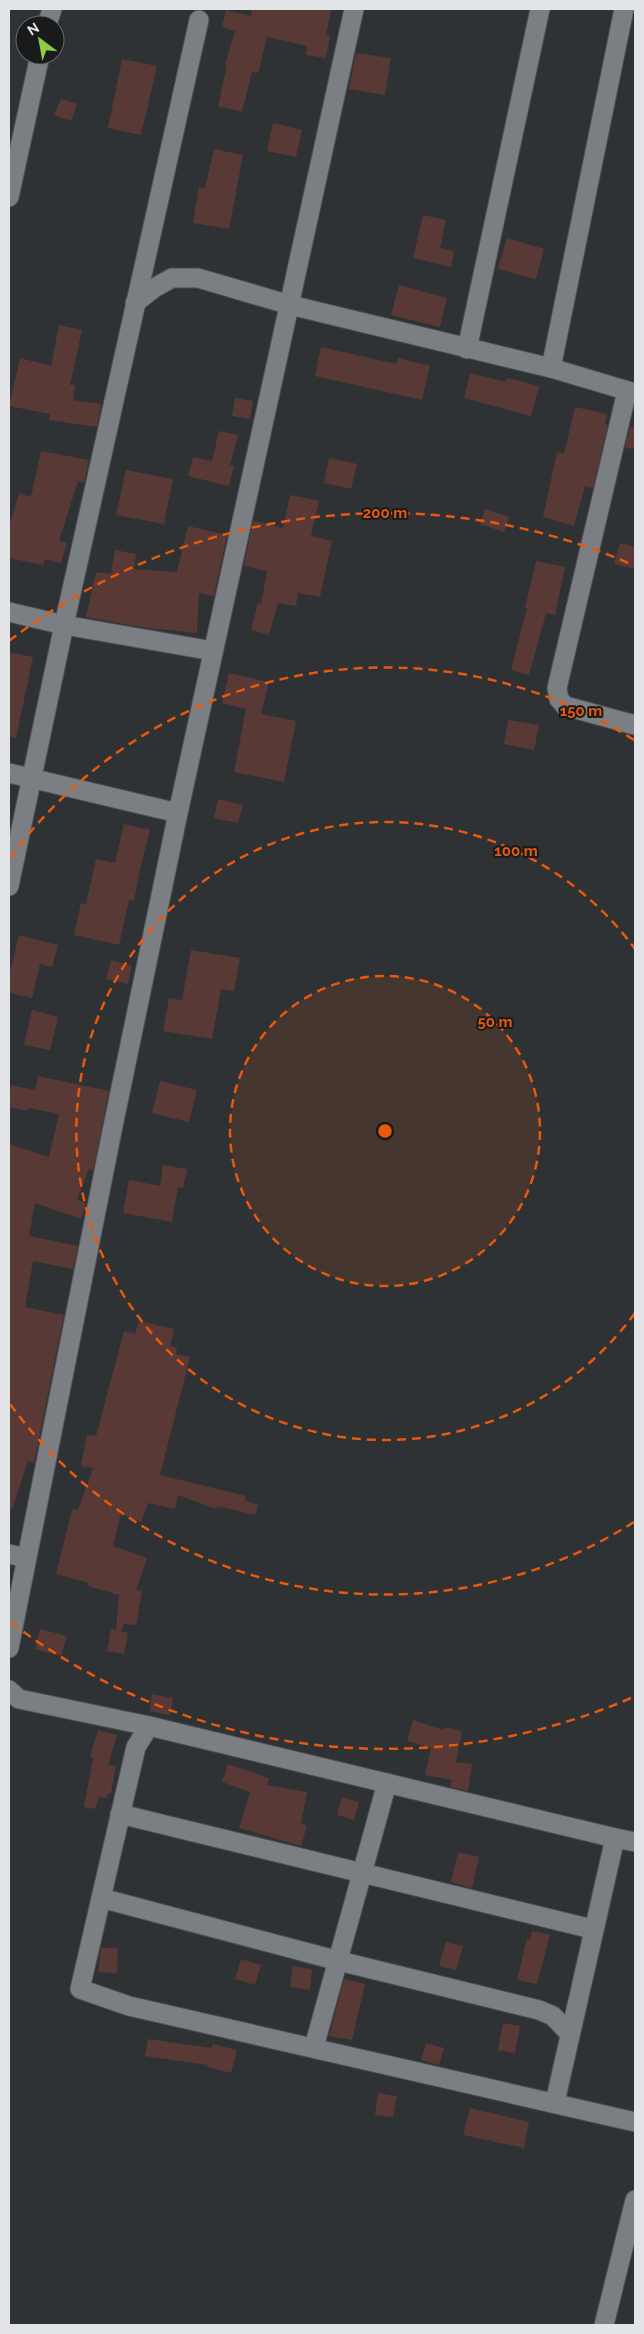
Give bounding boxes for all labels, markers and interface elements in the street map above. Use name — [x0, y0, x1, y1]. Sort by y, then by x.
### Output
north arrow — [15, 15, 65, 65]
text: N — [24, 19, 42, 39]
text: 200 m — [363, 504, 407, 522]
text: 150 m — [560, 702, 602, 720]
text: 100 m — [494, 842, 538, 860]
text: 50 m — [477, 1013, 513, 1031]
centre of rings — [376, 1122, 394, 1140]

